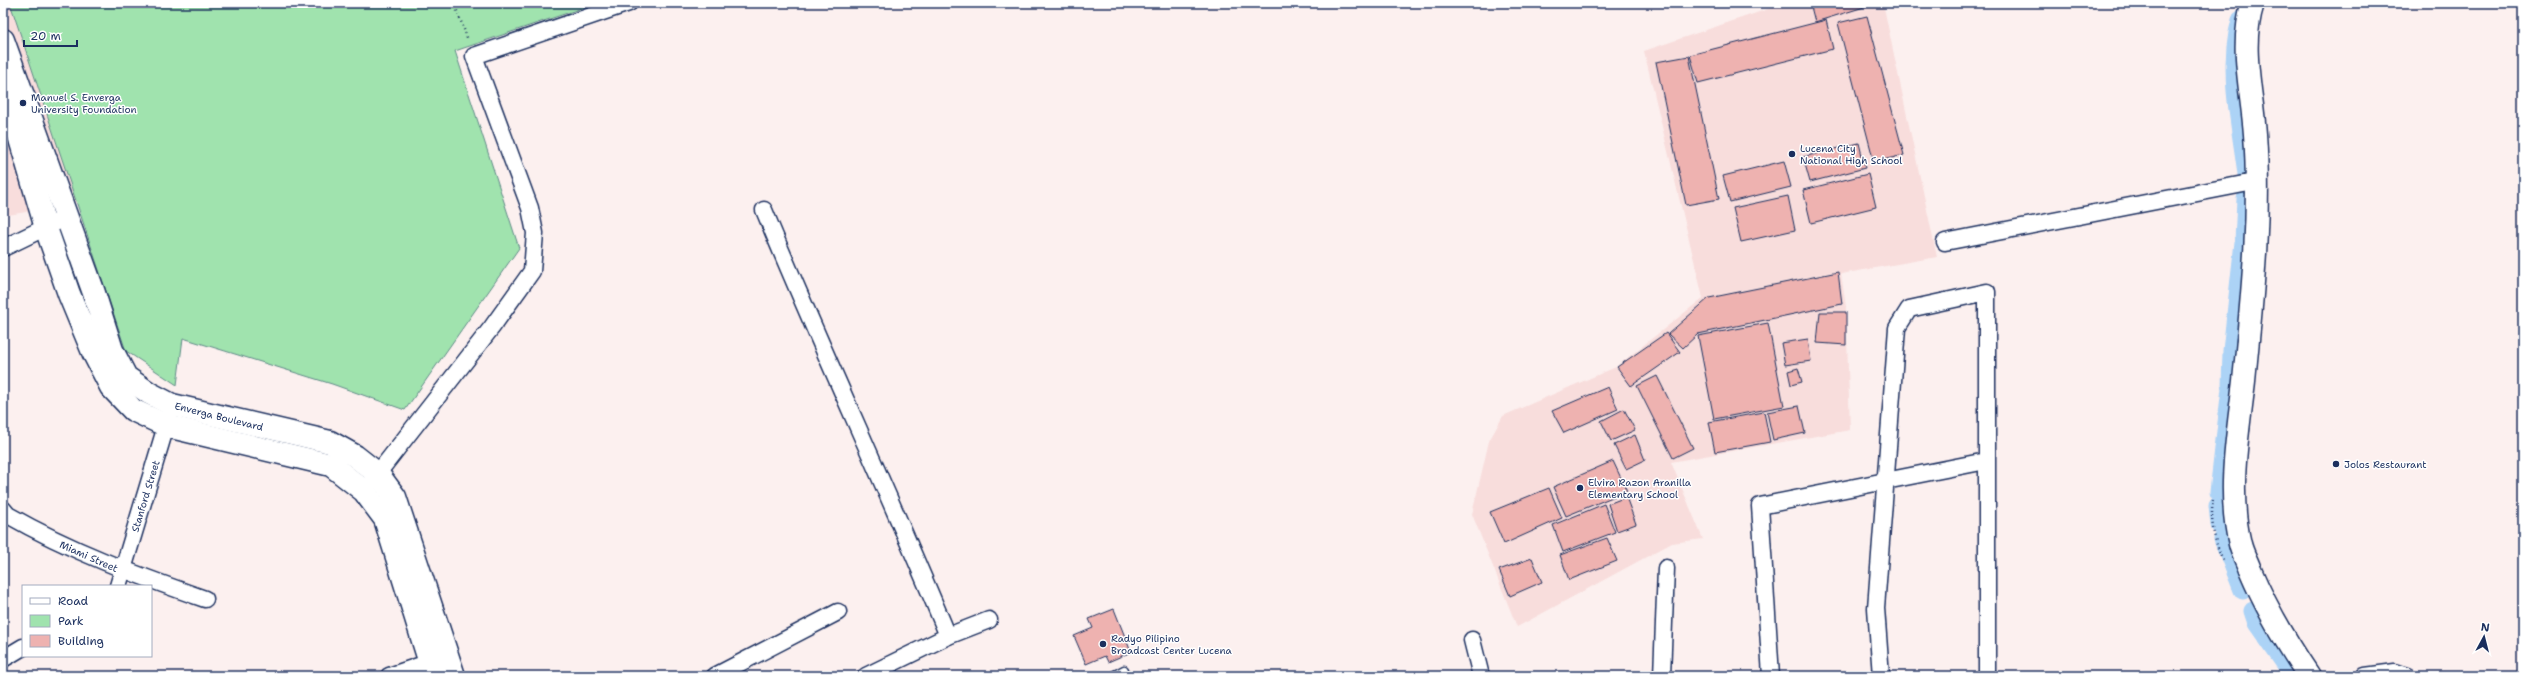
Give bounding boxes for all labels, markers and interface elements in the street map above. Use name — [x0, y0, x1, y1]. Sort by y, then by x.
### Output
scale bar — [24, 22, 77, 48]
text: 20 m — [30, 28, 61, 44]
place label: Manuel S. Enverga University Foundation — [31, 91, 137, 116]
marker: Manuel S. Enverga University Foundation — [18, 98, 28, 108]
place label: Lucena City National High School — [1800, 142, 1902, 167]
marker: Lucena City National High School — [1787, 149, 1797, 159]
street label: Enverga Boulevard — [173, 399, 265, 434]
place label: Jolos Restaurant — [2344, 458, 2427, 471]
street label: Stanford Street — [128, 459, 163, 534]
marker: Jolos Restaurant — [2331, 459, 2341, 469]
place label: Elvira Razon Aranilla Elementary School — [1588, 476, 1692, 501]
marker: Elvira Razon Aranilla Elementary School — [1575, 483, 1585, 493]
street label: Miami Street — [58, 538, 120, 575]
legend — [22, 585, 152, 657]
text: Road — [58, 593, 89, 609]
text: Park — [58, 613, 84, 629]
north arrow — [2464, 617, 2504, 657]
text: N — [2480, 620, 2491, 636]
place label: Radyo Pilipino Broadcast Center Lucena — [1111, 632, 1233, 657]
text: Building — [58, 633, 104, 649]
marker: Radyo Pilipino Broadcast Center Lucena — [1098, 639, 1108, 649]

